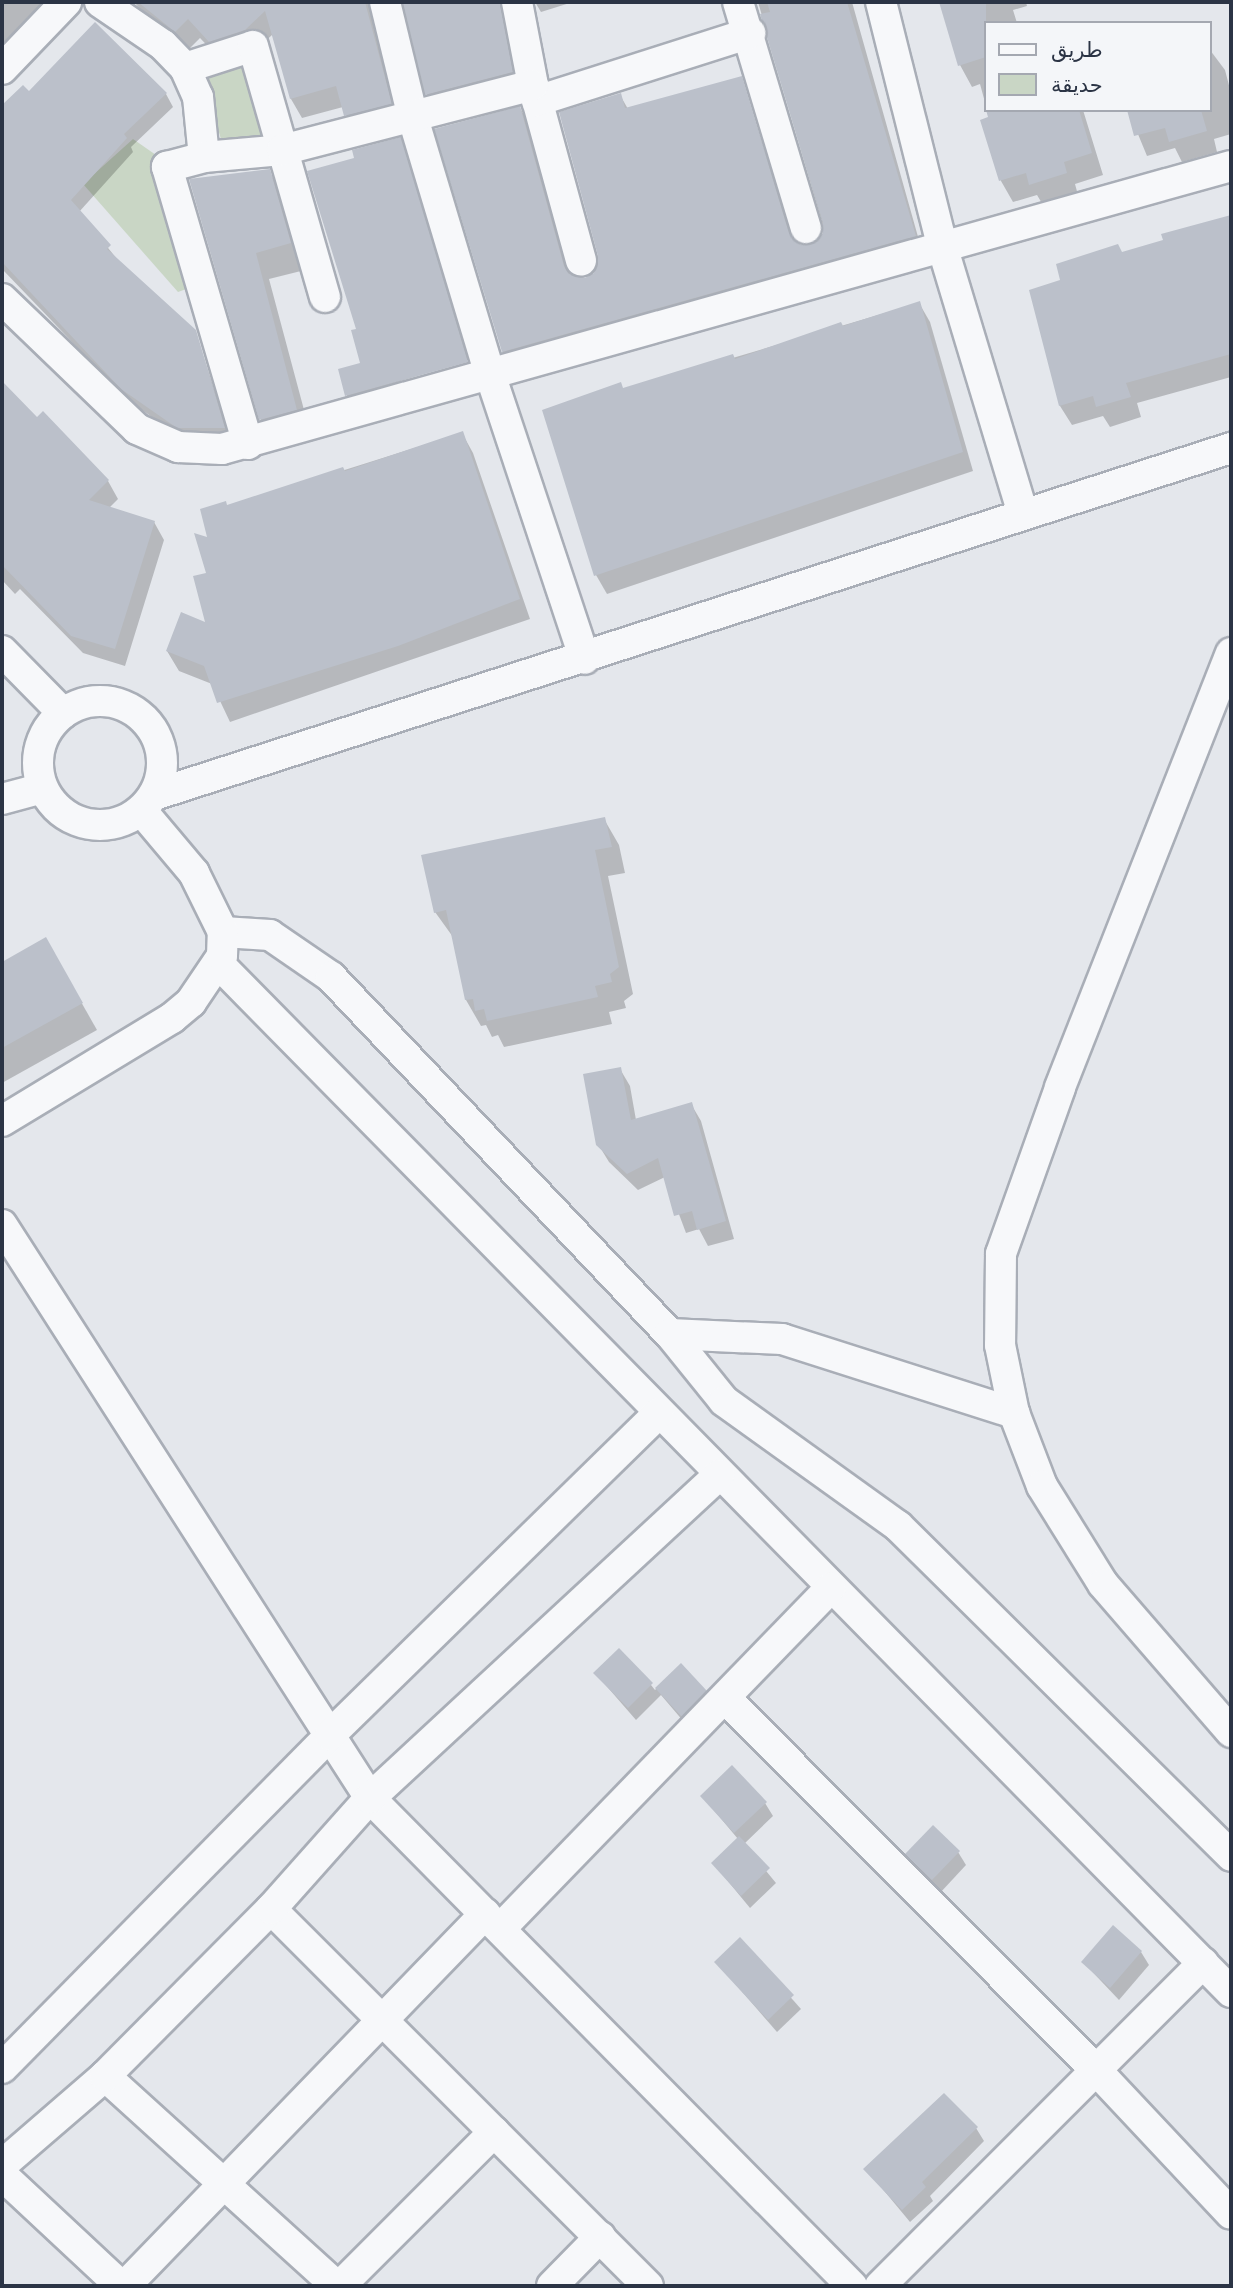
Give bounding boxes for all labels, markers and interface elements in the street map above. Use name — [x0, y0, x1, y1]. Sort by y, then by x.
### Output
legend — [984, 21, 1212, 112]
text: طريق — [1051, 38, 1103, 62]
text: حديقة — [1051, 73, 1103, 97]

